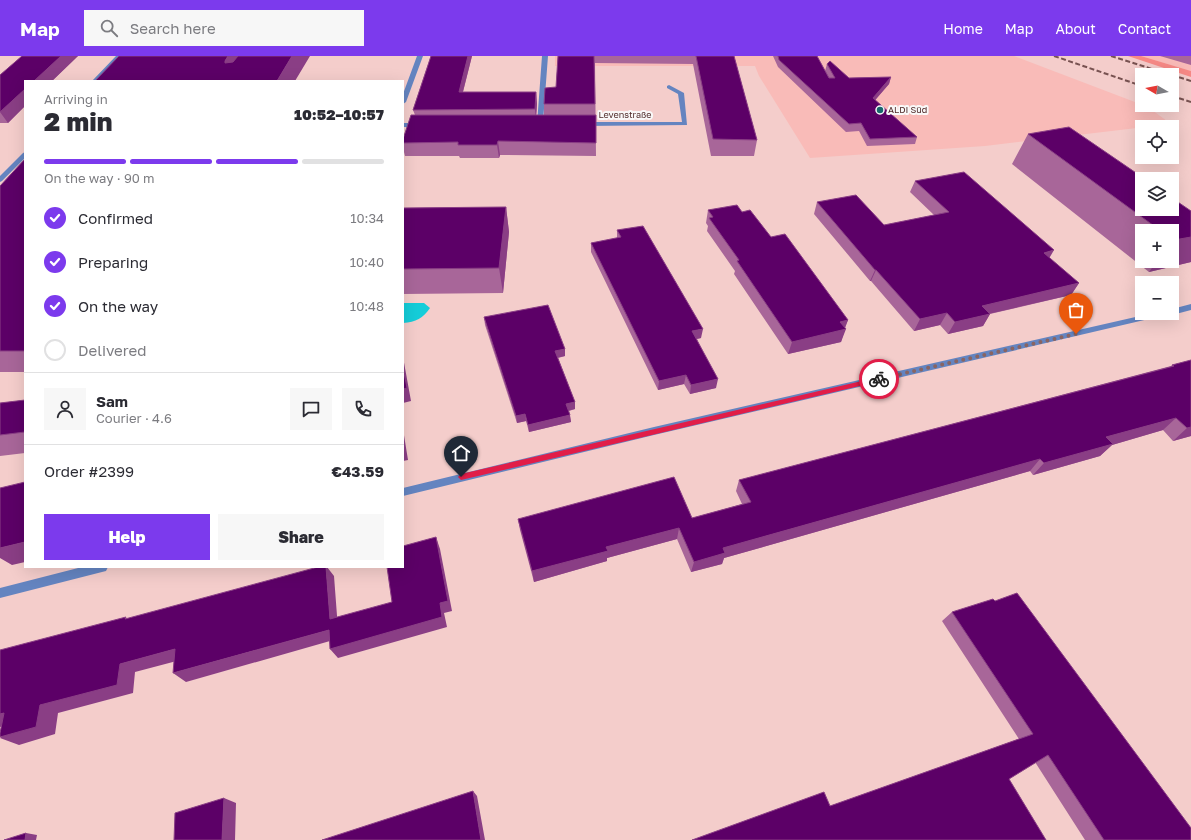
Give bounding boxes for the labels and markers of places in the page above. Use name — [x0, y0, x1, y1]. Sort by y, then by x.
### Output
place label: ALDI Süd — [888, 104, 927, 115]
marker: ALDI Süd — [875, 105, 885, 115]
pin — [1059, 293, 1093, 334]
pin — [444, 436, 478, 477]

